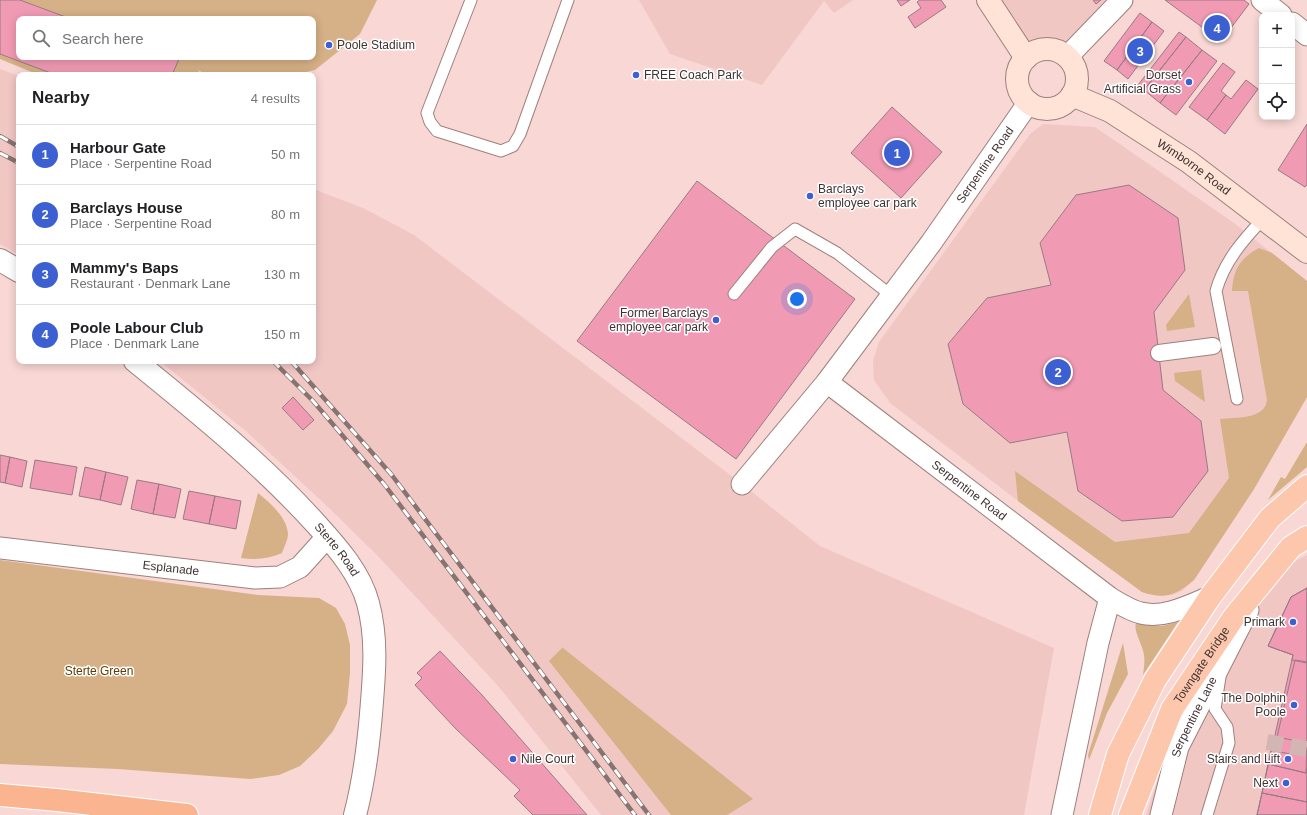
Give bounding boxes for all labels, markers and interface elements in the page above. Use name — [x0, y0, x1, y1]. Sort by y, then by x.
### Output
map controls — [1259, 12, 1295, 120]
button: + — [1259, 12, 1295, 48]
pin: 4 — [1204, 13, 1230, 43]
search box — [16, 16, 316, 60]
icon: search — [30, 27, 52, 49]
text: Search here — [62, 30, 144, 47]
pin: 3 — [1127, 36, 1153, 66]
place label: Poole Stadium — [337, 38, 415, 52]
marker: Poole Stadium — [324, 40, 334, 50]
button: − — [1259, 48, 1295, 84]
place label: FREE Coach Park — [644, 68, 743, 82]
place label: Dorset Artificial Grass — [1104, 68, 1182, 96]
marker: FREE Coach Park — [631, 70, 641, 80]
marker: Dorset Artificial Grass — [1184, 77, 1194, 87]
button: locate — [1259, 84, 1295, 120]
text: Nearby — [32, 88, 90, 107]
text: 4 results — [251, 91, 300, 106]
street label: Serpentine Road — [953, 124, 1017, 206]
street label: Wimborne Road — [1154, 136, 1233, 198]
pin: 1 — [884, 138, 910, 168]
text: Harbour Gate — [70, 139, 166, 156]
text: 1 — [41, 147, 49, 162]
text: 50 m — [271, 147, 300, 162]
text: Place · Serpentine Road — [70, 156, 212, 171]
place label: Barclays employee car park — [818, 182, 918, 210]
marker: Barclays employee car park — [805, 191, 815, 201]
text: Barclays House — [70, 199, 183, 216]
text: 2 — [41, 207, 49, 222]
text: 80 m — [271, 207, 300, 222]
text: Place · Serpentine Road — [70, 216, 212, 231]
text: Mammy's Baps — [70, 259, 179, 276]
text: 3 — [41, 267, 49, 282]
text: 130 m — [264, 267, 300, 282]
text: Restaurant · Denmark Lane — [70, 276, 230, 291]
your location — [787, 289, 807, 309]
place label: Former Barclays employee car park — [609, 306, 709, 334]
marker: Former Barclays employee car park — [711, 315, 721, 325]
text: Poole Labour Club — [70, 319, 203, 336]
text: 4 — [41, 327, 49, 342]
text: 150 m — [264, 327, 300, 342]
text: Place · Denmark Lane — [70, 336, 199, 351]
pin: 2 — [1045, 357, 1071, 387]
street label: Serpentine Road — [929, 457, 1009, 523]
street label: Sterte Road — [312, 520, 362, 579]
street label: Esplanade — [142, 558, 200, 578]
place label: Primark — [1244, 615, 1286, 629]
marker: Primark — [1288, 617, 1298, 627]
street label: Towngate Bridge — [1171, 624, 1233, 706]
park label: Sterte Green — [65, 664, 133, 678]
street label: Serpentine Lane — [1169, 674, 1220, 759]
place label: The Dolphin Poole — [1221, 691, 1286, 719]
marker: The Dolphin Poole — [1289, 700, 1299, 710]
place label: Nile Court — [521, 752, 575, 766]
place label: Stairs and Lift — [1207, 752, 1281, 766]
marker: Nile Court — [508, 754, 518, 764]
marker: Stairs and Lift — [1283, 754, 1293, 764]
place label: Next — [1253, 776, 1279, 790]
marker: Next — [1281, 778, 1291, 788]

